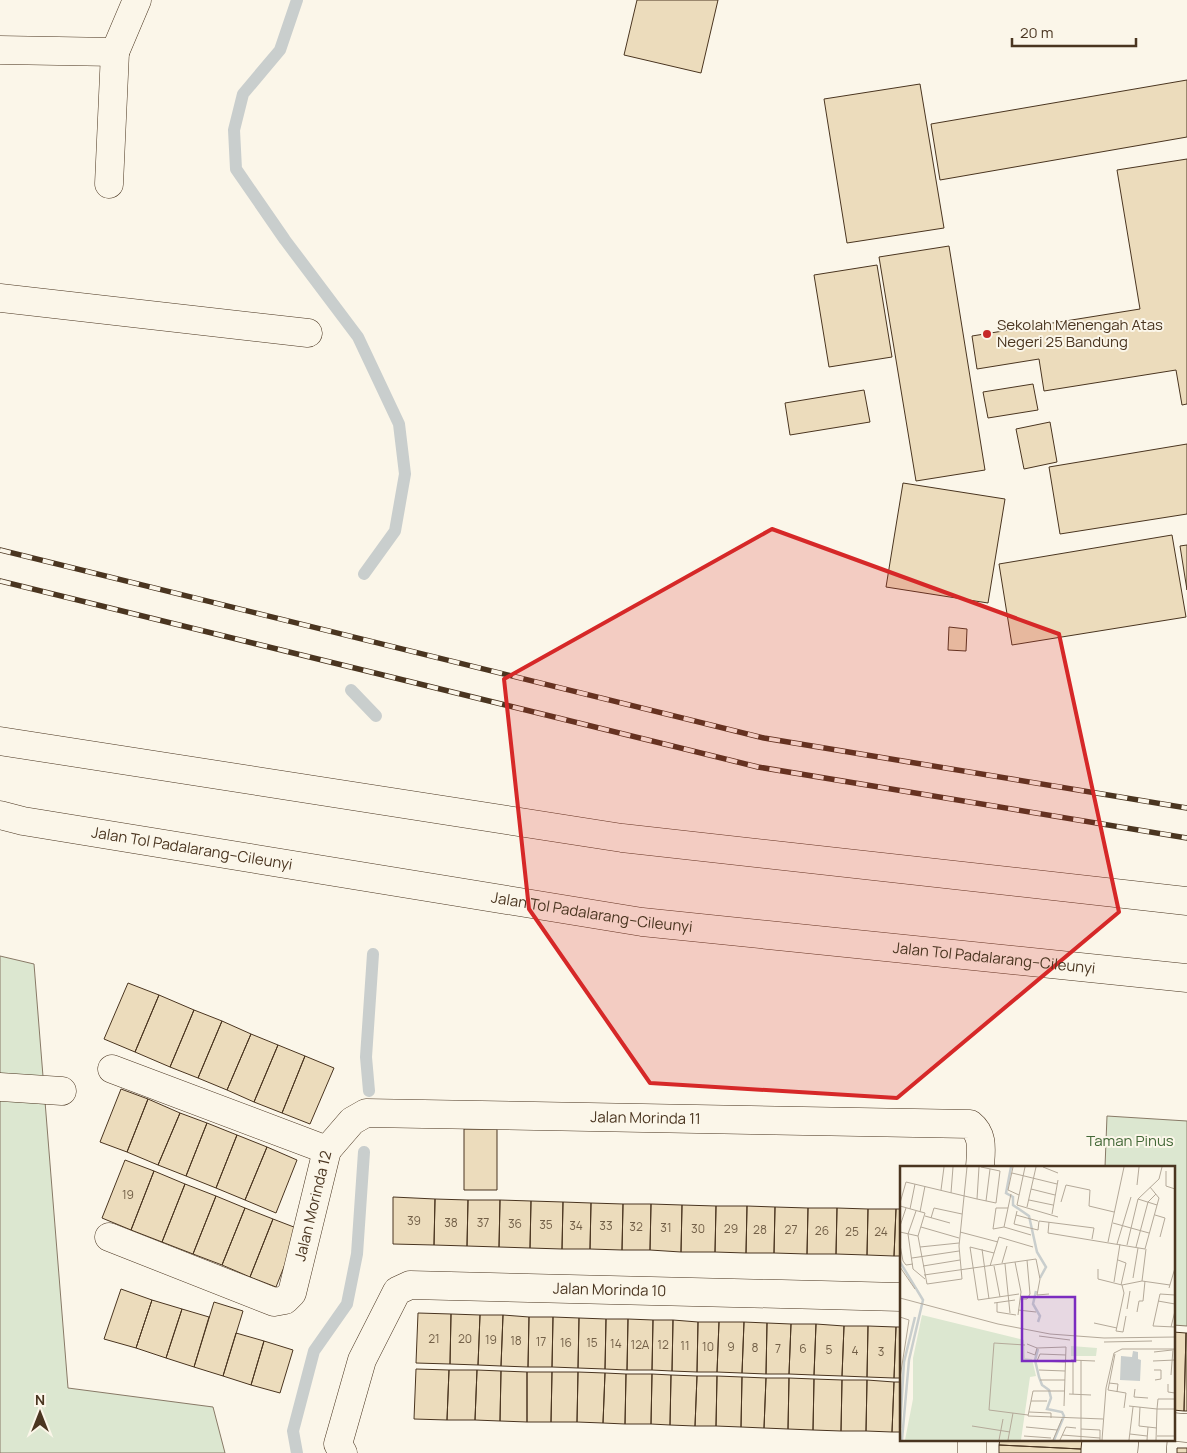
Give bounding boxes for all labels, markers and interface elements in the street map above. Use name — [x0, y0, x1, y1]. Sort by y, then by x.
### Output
scale bar — [1012, 15, 1136, 47]
text: 20 m — [1020, 22, 1053, 43]
place label: Sekolah Menengah Atas Negeri 25 Bandung — [997, 314, 1163, 352]
marker: Sekolah Menengah Atas Negeri 25 Bandung — [981, 328, 993, 340]
street label: Jalan Tol Padalarang–Cileunyi — [90, 821, 294, 875]
street label: Jalan Tol Padalarang–Cileunyi — [490, 887, 694, 937]
street label: Jalan Tol Padalarang–Cileunyi — [892, 937, 1096, 979]
street label: Jalan Morinda 11 — [590, 1106, 701, 1129]
park label: Taman Pinus — [1086, 1130, 1174, 1151]
street label: Jalan Morinda 12 — [289, 1148, 336, 1263]
inset map — [900, 1166, 1174, 1440]
house number: 19 — [122, 1186, 134, 1203]
house number: 39 — [407, 1212, 421, 1229]
house number: 38 — [444, 1214, 458, 1231]
house number: 37 — [477, 1214, 489, 1231]
house number: 36 — [508, 1215, 522, 1232]
house number: 35 — [539, 1216, 553, 1233]
house number: 34 — [569, 1217, 583, 1234]
house number: 33 — [599, 1217, 613, 1234]
house number: 32 — [629, 1218, 643, 1235]
house number: 31 — [660, 1219, 672, 1236]
house number: 30 — [691, 1220, 705, 1237]
house number: 29 — [724, 1220, 738, 1237]
house number: 28 — [753, 1221, 767, 1238]
house number: 27 — [785, 1221, 797, 1238]
house number: 26 — [815, 1222, 829, 1239]
house number: 25 — [845, 1223, 859, 1240]
house number: 24 — [874, 1223, 888, 1240]
street label: Jalan Morinda 10 — [553, 1277, 667, 1301]
house number: 21 — [428, 1330, 440, 1347]
house number: 20 — [458, 1330, 472, 1347]
house number: 19 — [485, 1331, 497, 1348]
house number: 18 — [510, 1332, 522, 1349]
house number: 17 — [536, 1333, 546, 1350]
house number: 16 — [560, 1334, 572, 1351]
house number: 15 — [586, 1334, 598, 1351]
house number: 14 — [610, 1335, 622, 1352]
house number: 12A — [631, 1336, 650, 1353]
house number: 12 — [657, 1336, 669, 1353]
house number: 11 — [680, 1337, 690, 1354]
house number: 10 — [702, 1338, 714, 1355]
house number: 9 — [727, 1338, 735, 1355]
house number: 8 — [752, 1339, 759, 1356]
house number: 7 — [775, 1340, 781, 1357]
house number: 6 — [799, 1340, 807, 1357]
house number: 5 — [826, 1341, 833, 1358]
house number: 4 — [851, 1342, 859, 1359]
house number: 3 — [878, 1343, 884, 1360]
north arrow — [15, 1388, 65, 1438]
text: N — [35, 1390, 45, 1409]

